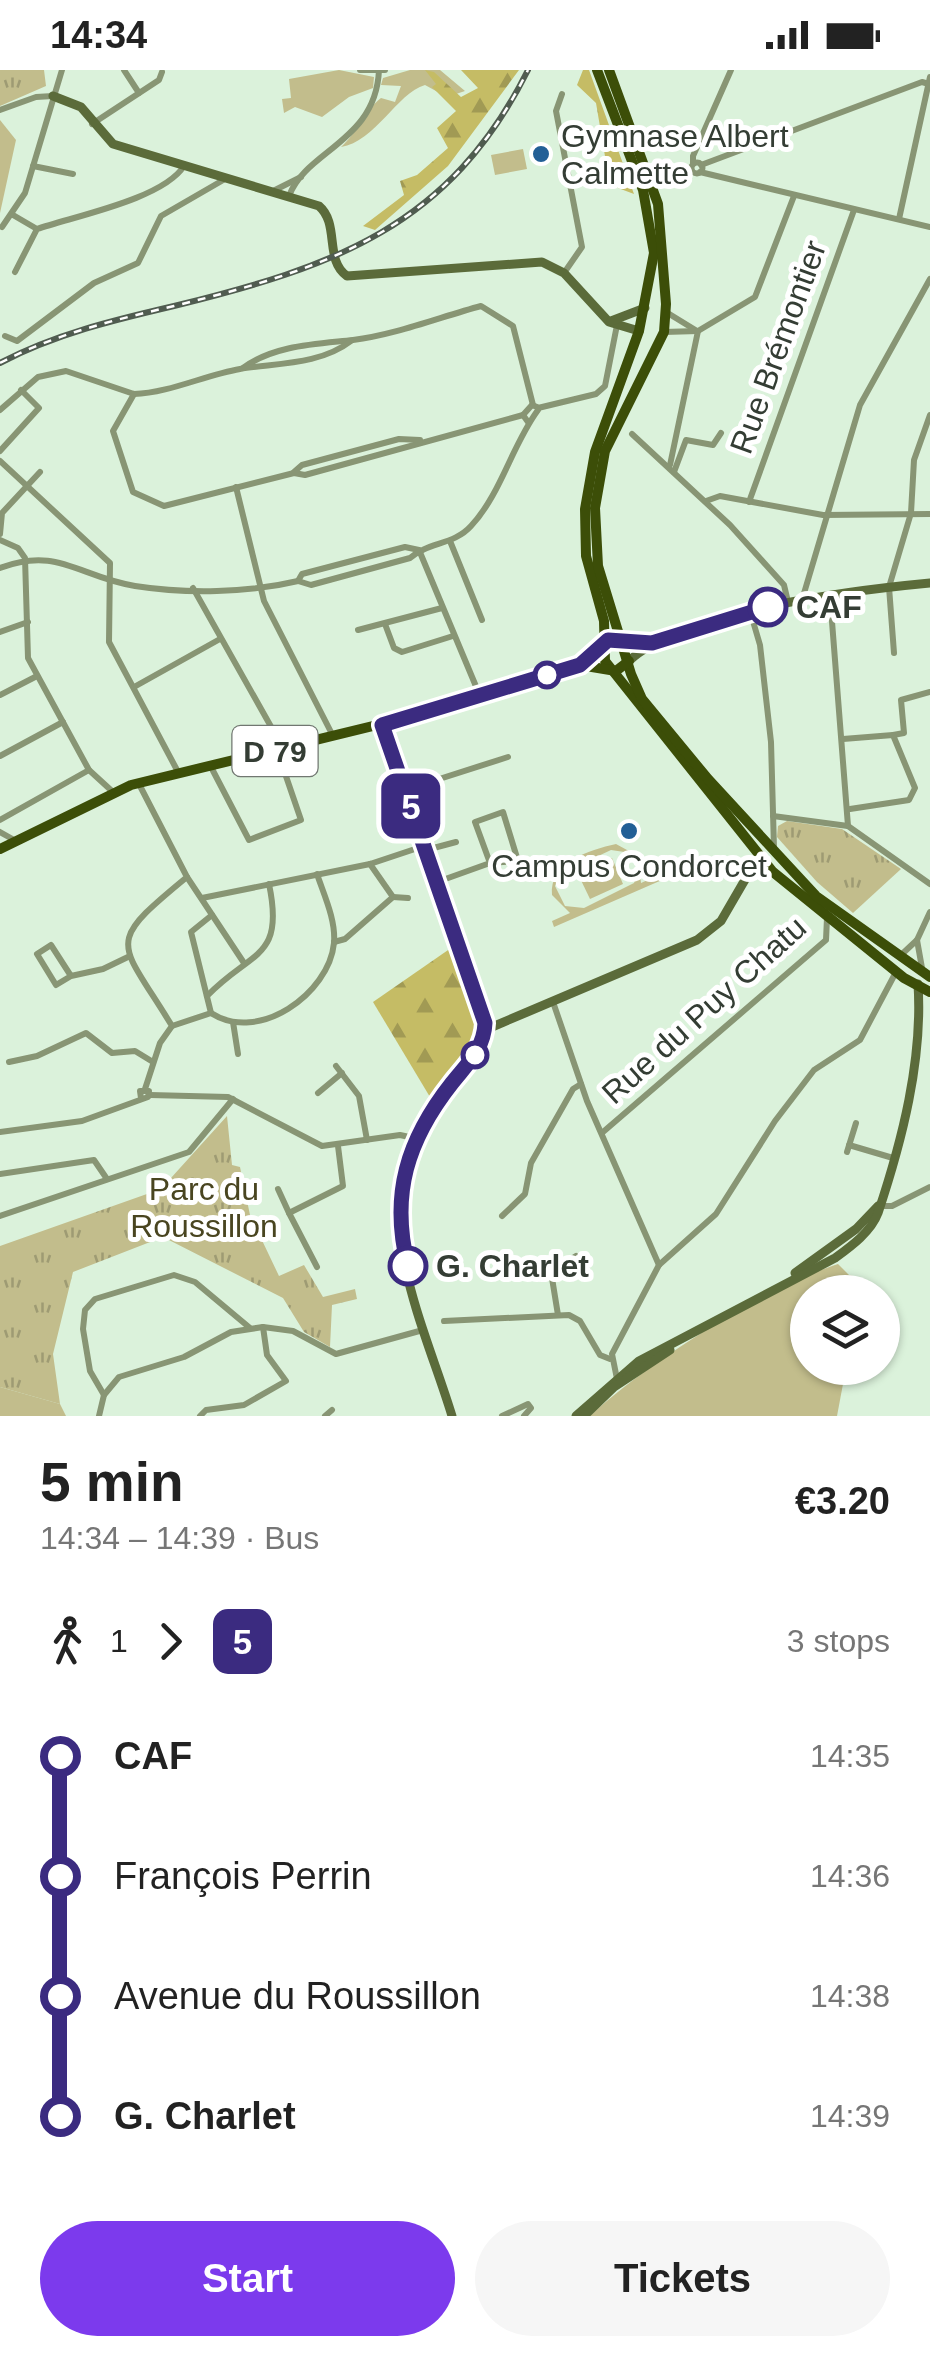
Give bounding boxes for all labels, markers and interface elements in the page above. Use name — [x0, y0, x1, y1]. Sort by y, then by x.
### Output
text: 14:34 — [50, 14, 147, 56]
place label: Gymnase Albert Calmette — [561, 118, 789, 191]
marker: Gymnase Albert Calmette — [530, 143, 552, 165]
street label: Rue Brémontier — [723, 235, 833, 458]
marker: CAF — [749, 588, 787, 626]
place label: CAF — [796, 589, 862, 625]
unlabelled marker — [534, 662, 560, 688]
road number: D 79 — [232, 726, 318, 776]
line badge: 5 — [378, 774, 444, 838]
text: 5 — [401, 787, 421, 826]
marker: Campus Condorcet — [618, 820, 640, 842]
place label: Campus Condorcet — [491, 848, 767, 884]
street label: Rue du Puy Chatu — [595, 909, 813, 1111]
unlabelled marker — [462, 1042, 488, 1068]
park label: Parc du Roussillon — [130, 1171, 278, 1244]
marker: G. Charlet — [389, 1247, 427, 1285]
place label: G. Charlet — [436, 1248, 589, 1284]
map controls — [790, 1275, 900, 1385]
button: layers — [790, 1275, 900, 1385]
text: 5 min — [40, 1451, 184, 1513]
text: €3.20 — [795, 1480, 890, 1522]
text: 14:34 – 14:39 · Bus — [40, 1520, 319, 1556]
icon: walk — [40, 1614, 95, 1669]
icon: forward — [143, 1614, 198, 1669]
text: 5 — [233, 1622, 252, 1661]
text: 1 — [110, 1623, 128, 1659]
text: 3 stops — [787, 1623, 890, 1659]
text: CAF — [114, 1735, 192, 1777]
text: 14:35 — [810, 1738, 890, 1774]
text: François Perrin — [114, 1855, 372, 1897]
text: 14:36 — [810, 1858, 890, 1894]
text: Avenue du Roussillon — [114, 1975, 481, 2017]
text: 14:38 — [810, 1978, 890, 2014]
text: G. Charlet — [114, 2095, 296, 2137]
text: 14:39 — [810, 2098, 890, 2134]
button: Start — [40, 2221, 455, 2336]
button: Tickets — [475, 2221, 890, 2336]

